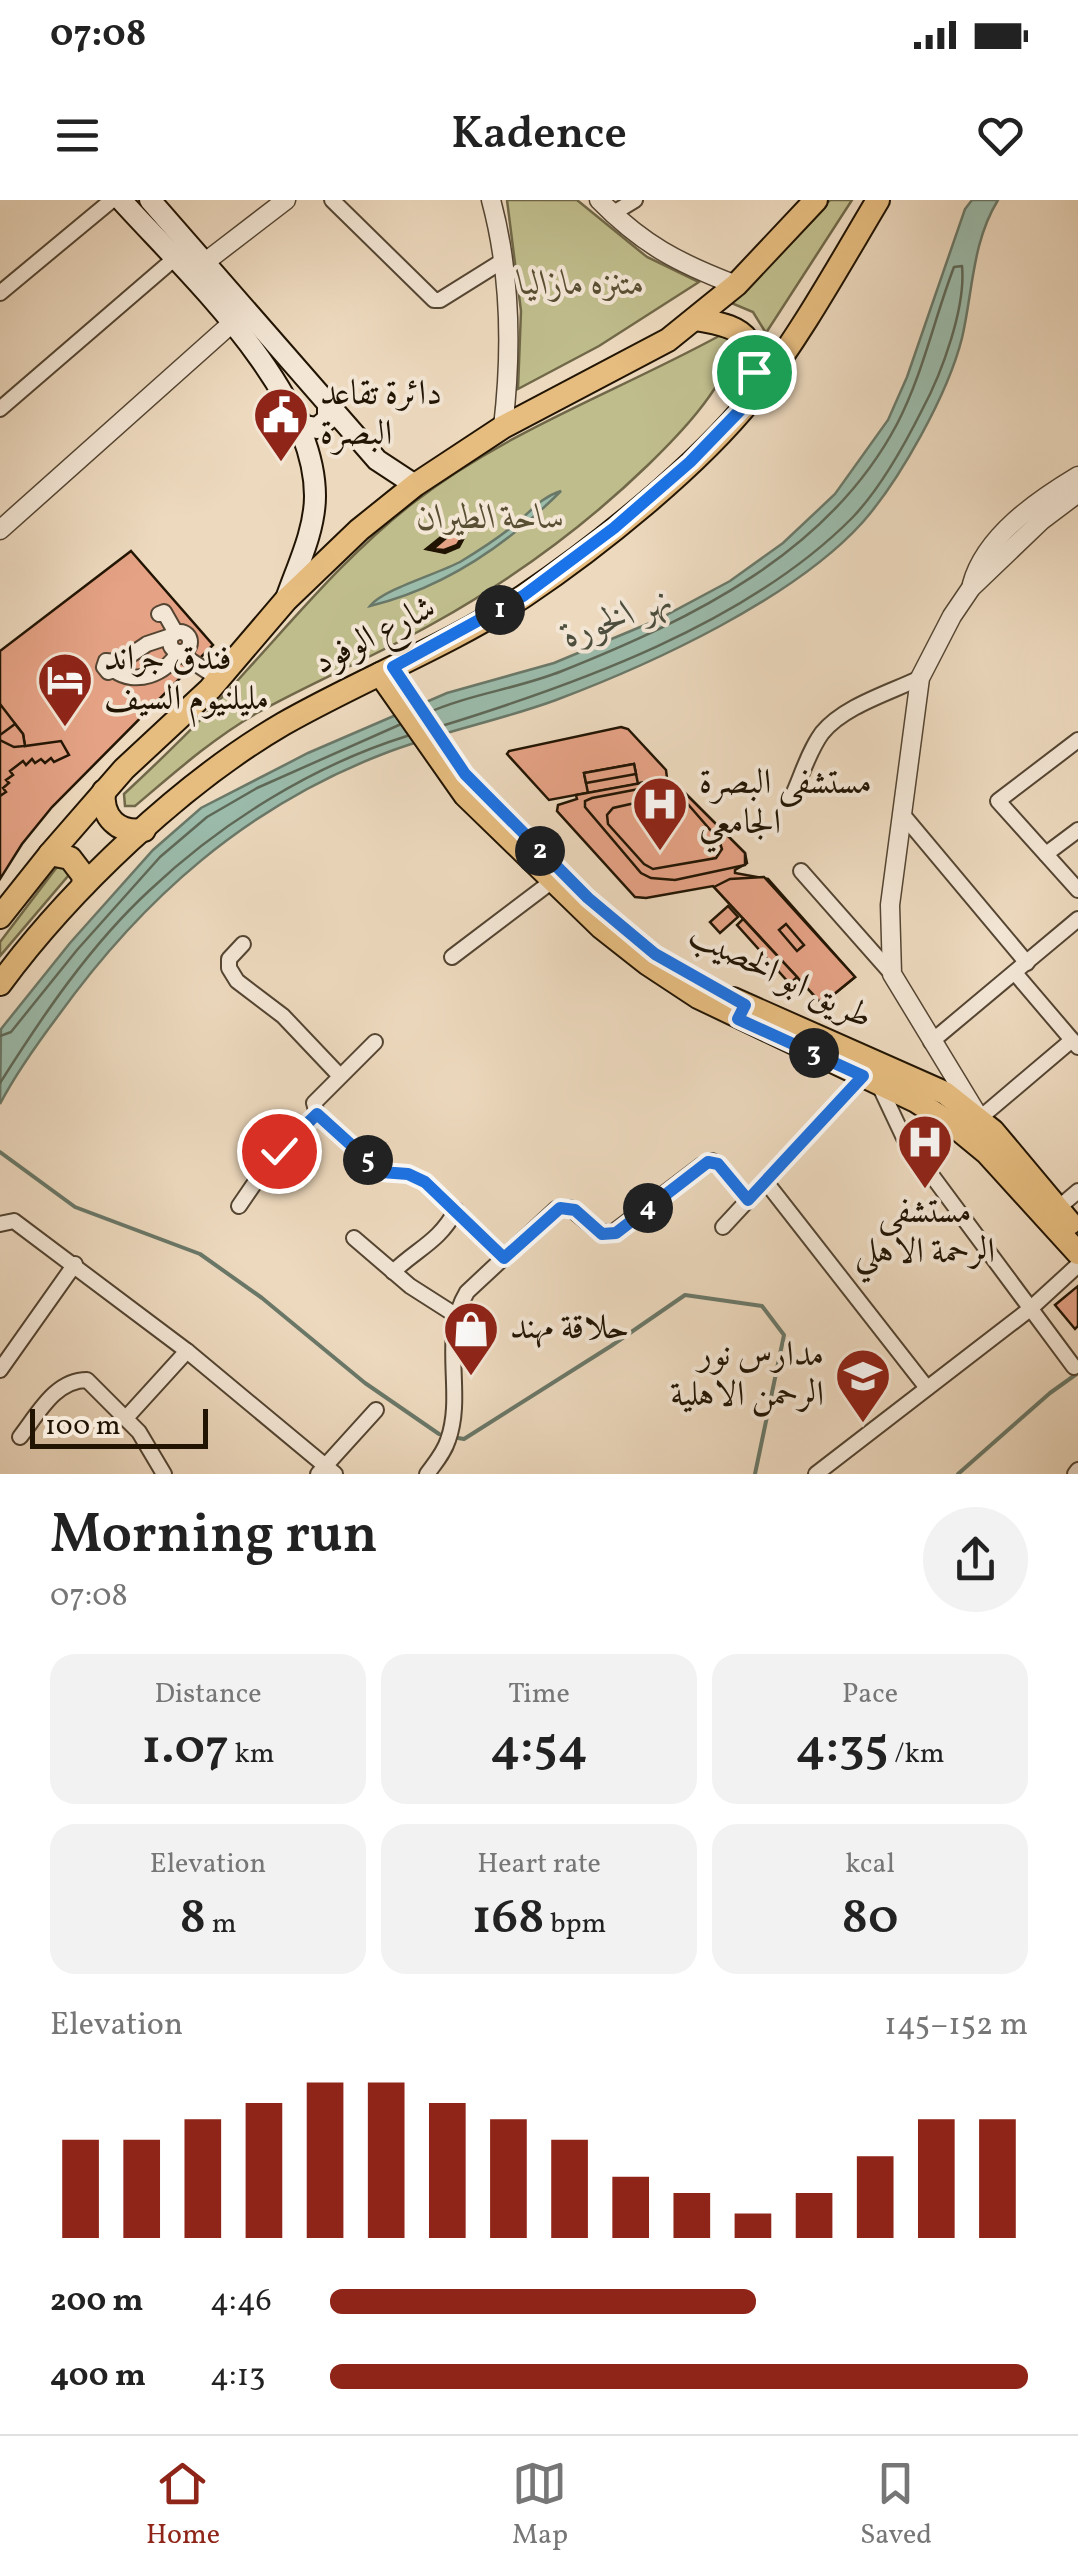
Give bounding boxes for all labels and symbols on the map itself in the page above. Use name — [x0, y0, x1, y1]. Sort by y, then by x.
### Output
park label: متنزه مازاليا — [516, 261, 645, 309]
pin — [712, 330, 797, 415]
place label: دائرة تقاعد البصرة — [320, 371, 442, 459]
public building icon: دائرة تقاعد البصرة — [251, 385, 311, 464]
park label: ساحة الطيران — [417, 495, 565, 543]
water label: نهر الخورة — [553, 575, 681, 664]
street label: شارع الوفود — [305, 585, 445, 689]
pin: 1 — [475, 585, 525, 635]
place label: فندق جراند مليلنيوم السيف — [104, 636, 269, 728]
hotel icon: فندق جراند مليلنيوم السيف — [35, 650, 95, 729]
place label: مستشفى البصرة الجامعي — [699, 760, 872, 853]
hospital icon: مستشفى البصرة الجامعي — [630, 774, 690, 853]
pin: 2 — [515, 826, 565, 876]
street label: طريق ابو الخصيب — [680, 912, 880, 1042]
pin: 3 — [789, 1028, 839, 1078]
pin — [237, 1109, 322, 1194]
hospital icon: مستشفى الرحمة الاهلي — [895, 1112, 955, 1191]
pin: 5 — [343, 1135, 393, 1185]
pin: 4 — [623, 1183, 673, 1233]
place label: مستشفى الرحمة الاهلي — [855, 1189, 995, 1283]
shop icon: حلاقة مهند — [441, 1299, 501, 1378]
place label: حلاقة مهند — [510, 1305, 629, 1353]
place label: مدارس نور الرحمن الاهلية — [670, 1332, 824, 1420]
school or university icon: مدارس نور الرحمن الاهلية — [833, 1346, 893, 1425]
scale bar — [30, 1404, 208, 1448]

